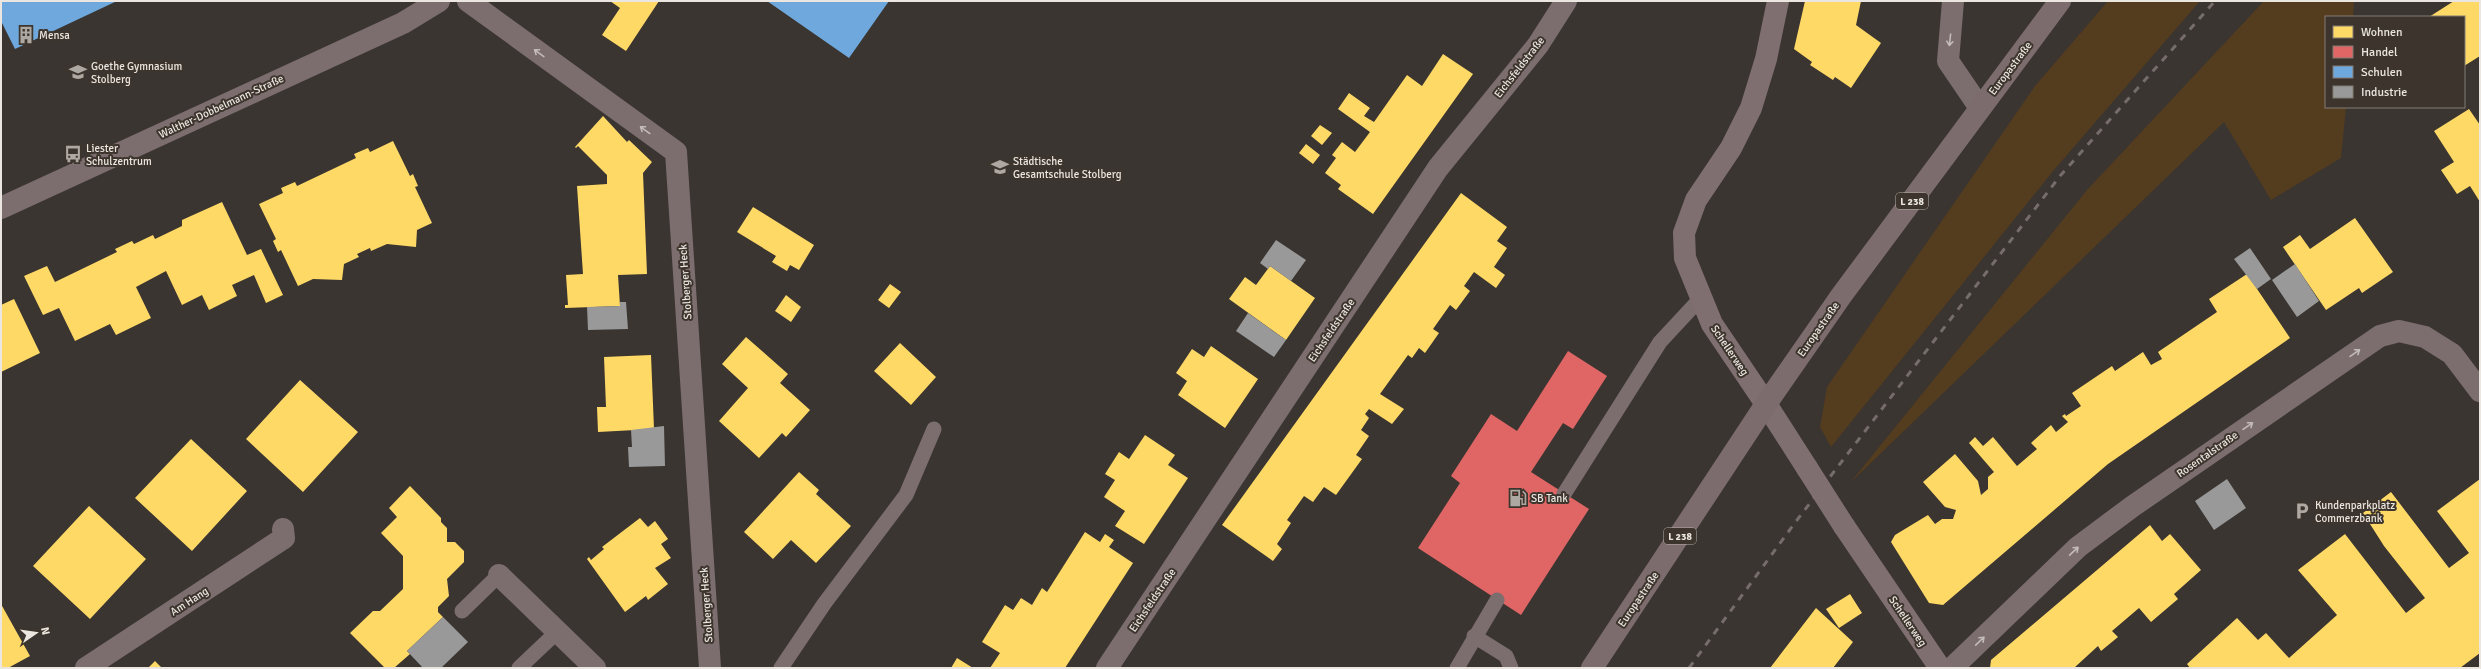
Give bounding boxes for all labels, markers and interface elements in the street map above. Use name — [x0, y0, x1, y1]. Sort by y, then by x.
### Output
legend — [2325, 16, 2465, 108]
building icon: Mensa — [16, 25, 36, 45]
text: Wohnen — [2361, 25, 2403, 40]
place label: Mensa — [39, 29, 70, 42]
one-way arrow — [1946, 33, 1953, 46]
street label: Eichsfeldstraße — [1492, 34, 1547, 100]
street label: Europastraße — [1986, 39, 2035, 98]
text: Handel — [2361, 45, 2398, 60]
one-way arrow — [534, 49, 545, 57]
place label: Goethe Gymnasium Stolberg — [91, 60, 182, 86]
school or university icon: Goethe Gymnasium Stolberg — [68, 62, 88, 82]
text: Schulen — [2361, 65, 2402, 80]
street label: Walther-Dobbelmann-Straße — [157, 72, 286, 141]
text: Industrie — [2361, 85, 2407, 100]
one-way arrow — [639, 125, 650, 134]
place label: Liester Schulzentrum — [86, 142, 152, 168]
bus stop icon: Liester Schulzentrum — [63, 144, 83, 164]
place label: Städtische Gesamtschule Stolberg — [1013, 155, 1122, 181]
school or university icon: Städtische Gesamtschule Stolberg — [990, 157, 1010, 177]
road number: L 238 — [1896, 193, 1928, 209]
street label: Stolberger Heck — [676, 243, 695, 320]
street label: Eichsfeldstraße — [1305, 296, 1357, 365]
street label: Europastraße — [1795, 299, 1842, 359]
street label: Schellerweg — [1708, 323, 1751, 378]
one-way arrow — [2350, 349, 2361, 357]
one-way arrow — [2242, 422, 2253, 430]
street label: Rosentalstraße — [2174, 429, 2240, 480]
fuel station icon: SB Tank — [1508, 488, 1528, 508]
place label: SB Tank — [1531, 492, 1568, 505]
place label: Kundenparkplatz Commerzbank — [2315, 499, 2395, 525]
parking icon: Kundenparkplatz Commerzbank — [2292, 501, 2312, 521]
road number: L 238 — [1664, 528, 1696, 544]
one-way arrow — [2069, 546, 2079, 556]
street label: Stolberger Heck — [697, 566, 716, 643]
street label: Eichsfeldstraße — [1126, 566, 1178, 635]
street label: Europastraße — [1615, 569, 1662, 629]
street label: Am Hang — [168, 584, 211, 619]
street label: Schellerweg — [1886, 594, 1929, 649]
north arrow — [16, 613, 56, 653]
text: N — [38, 626, 52, 636]
one-way arrow — [1975, 637, 1985, 646]

